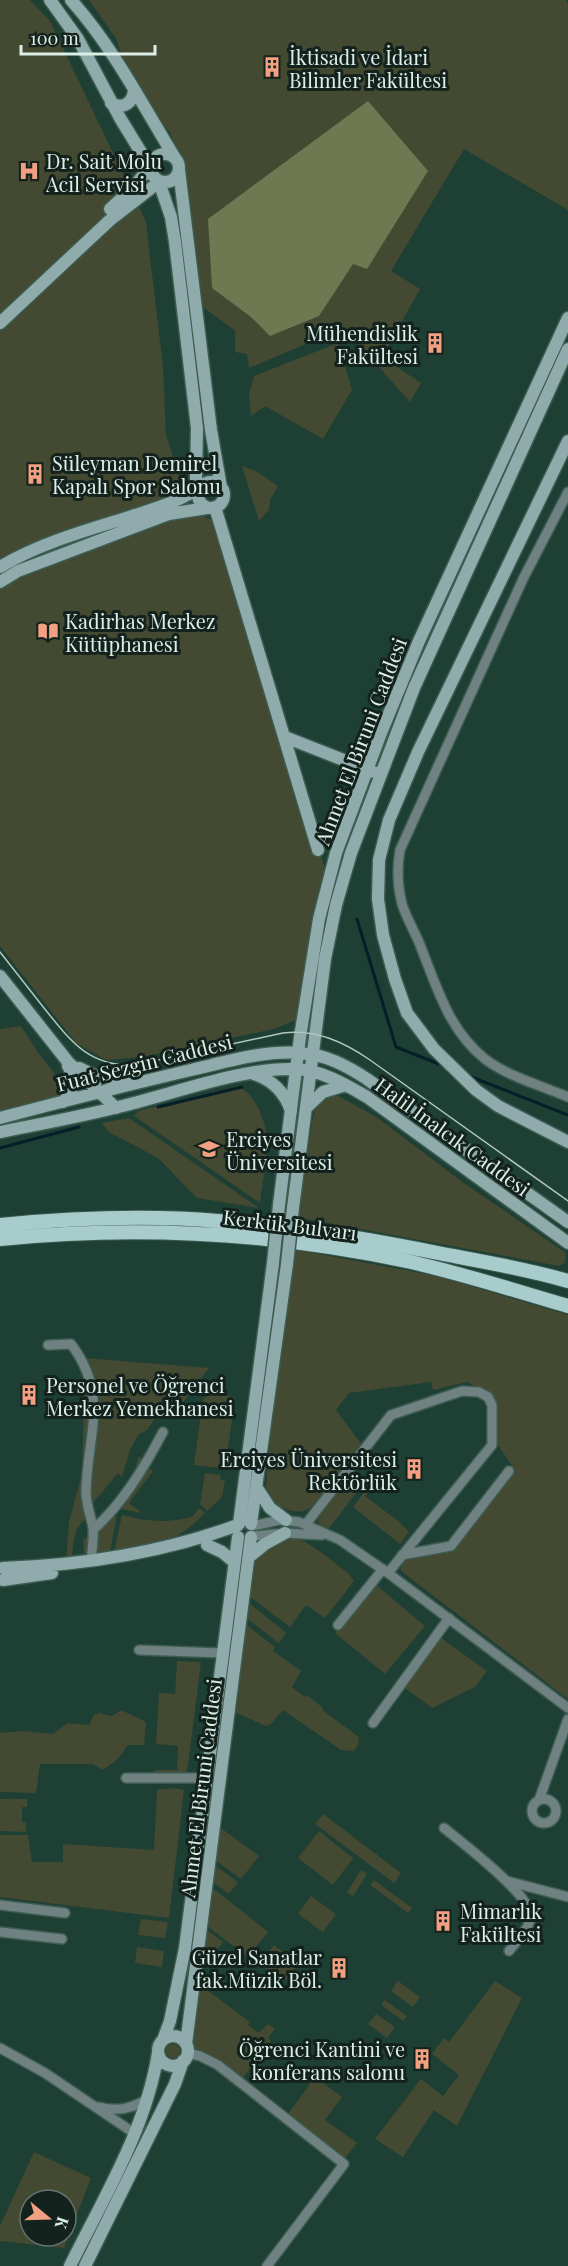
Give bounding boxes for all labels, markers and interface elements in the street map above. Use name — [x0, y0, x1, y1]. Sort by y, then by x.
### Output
scale bar — [21, 18, 154, 56]
text: 100 m — [30, 26, 79, 50]
place label: İktisadi ve İdari Bilimler Fakültesi — [289, 43, 447, 93]
building icon: İktisadi ve İdari Bilimler Fakültesi — [260, 55, 284, 79]
place label: Dr. Sait Molu Acil Servisi — [45, 147, 163, 197]
hospital icon: Dr. Sait Molu Acil Servisi — [17, 159, 41, 183]
place label: Mühendislik Fakültesi — [306, 319, 418, 369]
building icon: Mühendislik Fakültesi — [423, 331, 447, 355]
place label: Süleyman Demirel Kapalı Spor Salonu — [52, 449, 221, 499]
building icon: Süleyman Demirel Kapalı Spor Salonu — [23, 462, 47, 486]
place label: Kadirhas Merkez Kütüphanesi — [65, 607, 215, 657]
library icon: Kadirhas Merkez Kütüphanesi — [36, 619, 60, 643]
street label: Ahmet El Biruni Caddesi — [308, 633, 412, 850]
street label: Fuat Sezgin Caddesi — [53, 1027, 235, 1097]
street label: Halil İnalcık Caddesi — [370, 1071, 536, 1201]
place label: Erciyes Üniversitesi — [226, 1125, 333, 1175]
school or university icon: Erciyes Üniversitesi — [197, 1137, 221, 1161]
street label: Kerkük Bulvarı — [222, 1202, 358, 1246]
place label: Personel ve Öğrenci Merkez Yemekhanesi — [46, 1371, 234, 1421]
building icon: Personel ve Öğrenci Merkez Yemekhanesi — [17, 1383, 41, 1407]
place label: Erciyes Üniversitesi Rektörlük — [220, 1445, 397, 1495]
building icon: Erciyes Üniversitesi Rektörlük — [402, 1457, 426, 1481]
street label: Ahmet El Biruni Caddesi — [173, 1677, 227, 1900]
place label: Mimarlık Fakültesi — [460, 1897, 542, 1947]
building icon: Mimarlık Fakültesi — [431, 1909, 455, 1933]
place label: Güzel Sanatlar fak.Müzik Böl. — [192, 1943, 322, 1993]
building icon: Güzel Sanatlar fak.Müzik Böl. — [327, 1956, 351, 1980]
place label: Öğrenci Kantini ve konferans salonu — [239, 2035, 405, 2085]
building icon: Öğrenci Kantini ve konferans salonu — [410, 2047, 434, 2071]
north arrow — [18, 2188, 78, 2248]
text: K — [51, 2214, 74, 2232]

